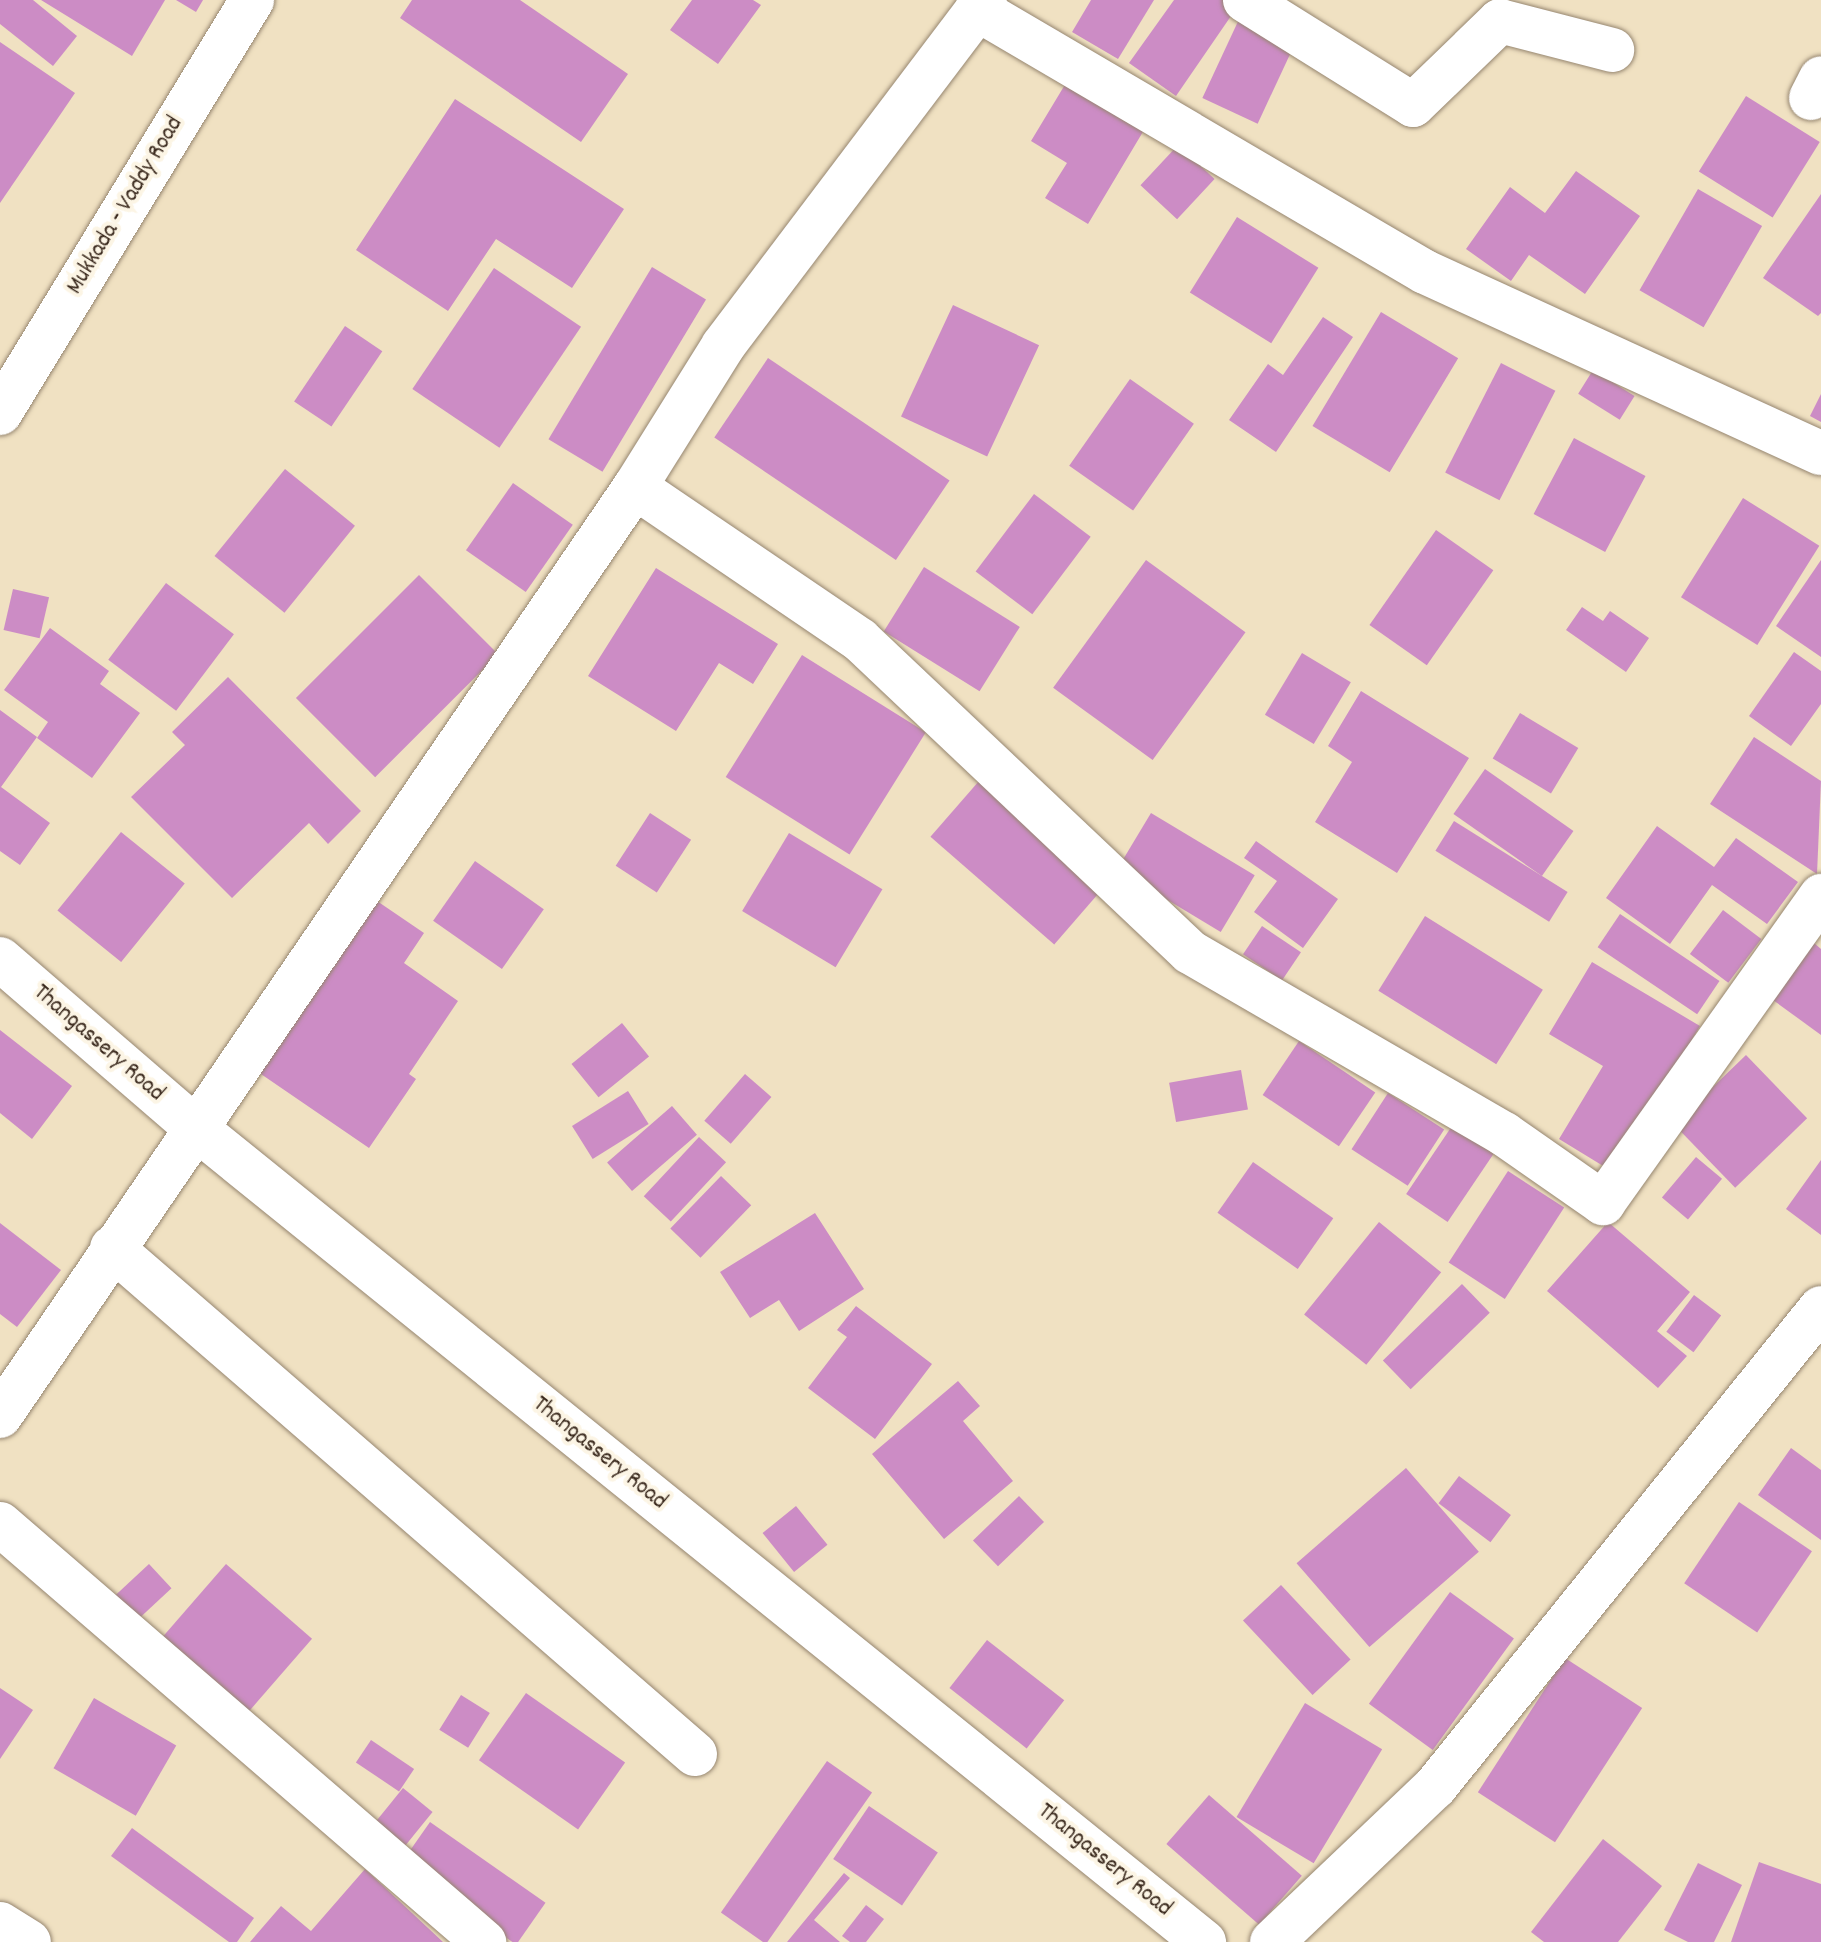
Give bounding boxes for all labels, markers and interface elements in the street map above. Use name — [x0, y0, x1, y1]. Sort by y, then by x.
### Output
street label: Mukkada - Vaddy Road — [62, 112, 190, 300]
street label: Thangassery Road — [26, 979, 170, 1109]
street label: Thangassery Road — [526, 1391, 672, 1517]
street label: Thangassery Road — [1031, 1798, 1177, 1924]

